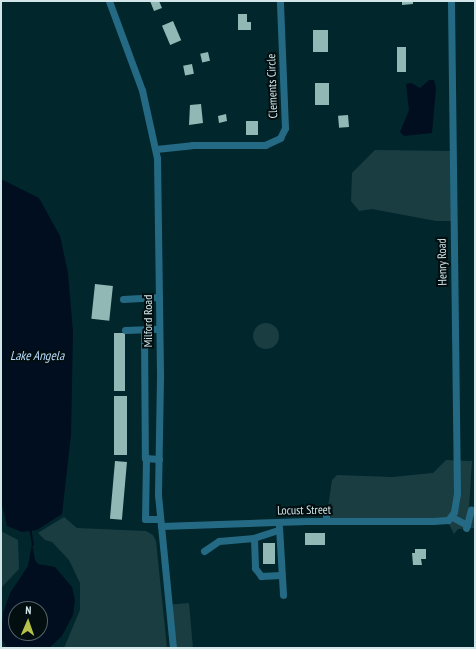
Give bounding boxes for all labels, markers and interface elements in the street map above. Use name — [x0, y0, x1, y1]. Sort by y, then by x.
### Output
street label: Clements Circle — [264, 53, 280, 119]
street label: Henry Road — [434, 238, 450, 286]
street label: Milford Road — [141, 295, 155, 347]
water label: Lake Angela — [10, 348, 64, 364]
street label: Locust Street — [277, 502, 331, 518]
north arrow — [8, 601, 48, 641]
text: N — [25, 603, 32, 617]

